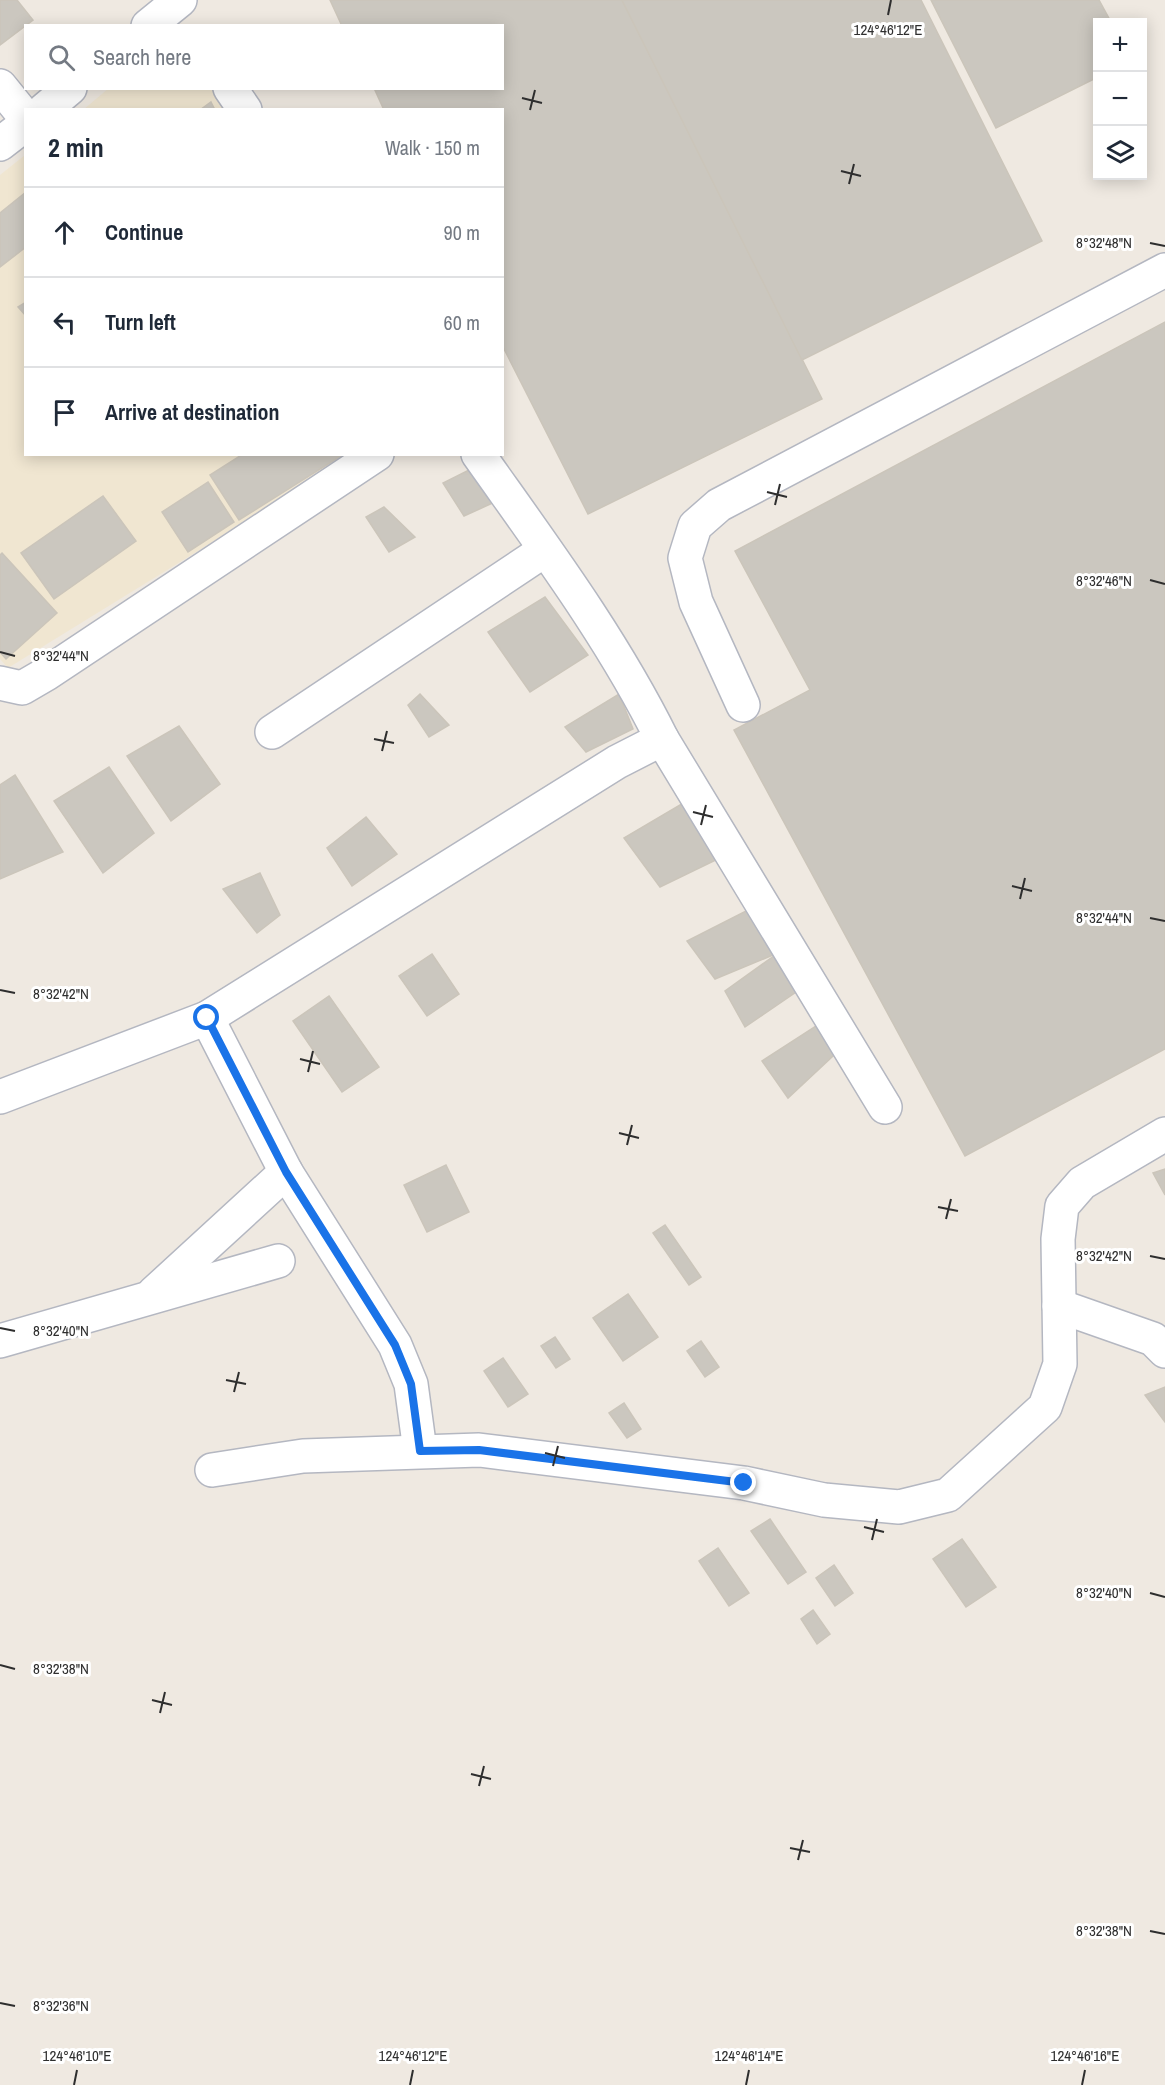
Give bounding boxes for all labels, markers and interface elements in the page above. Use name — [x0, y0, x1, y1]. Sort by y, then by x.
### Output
map controls — [1093, 18, 1147, 180]
button: + — [1093, 18, 1147, 72]
text: 124°46'12"E — [854, 19, 922, 40]
search box — [24, 24, 504, 90]
icon: search — [45, 41, 78, 74]
text: Search here — [93, 42, 191, 72]
button: − — [1093, 72, 1147, 126]
button: layers — [1093, 126, 1147, 180]
text: 2 min — [48, 130, 104, 165]
text: Walk · 150 m — [385, 134, 480, 161]
icon: ahead — [48, 216, 81, 249]
text: Continue — [105, 217, 183, 247]
text: 90 m — [444, 219, 480, 246]
text: 8°32'48"N — [1076, 232, 1132, 253]
icon: left — [48, 306, 81, 339]
text: Turn left — [105, 307, 176, 337]
text: 60 m — [444, 309, 480, 336]
icon: arrive — [48, 396, 81, 429]
text: Arrive at destination — [105, 397, 279, 427]
text: 8°32'46"N — [1076, 570, 1132, 591]
text: 8°32'44"N — [33, 645, 89, 666]
text: 8°32'44"N — [1076, 907, 1132, 928]
text: 8°32'42"N — [33, 983, 89, 1004]
route start — [193, 1004, 219, 1030]
text: 8°32'42"N — [1076, 1245, 1132, 1266]
text: 8°32'40"N — [33, 1320, 89, 1341]
route end — [730, 1469, 756, 1495]
text: 8°32'40"N — [1076, 1582, 1132, 1603]
text: 8°32'38"N — [33, 1658, 89, 1679]
text: 8°32'38"N — [1076, 1920, 1132, 1941]
text: 8°32'36"N — [33, 1995, 89, 2016]
text: 124°46'10"E — [43, 2045, 111, 2066]
text: 124°46'12"E — [379, 2045, 447, 2066]
text: 124°46'14"E — [715, 2045, 783, 2066]
text: 124°46'16"E — [1051, 2045, 1119, 2066]

